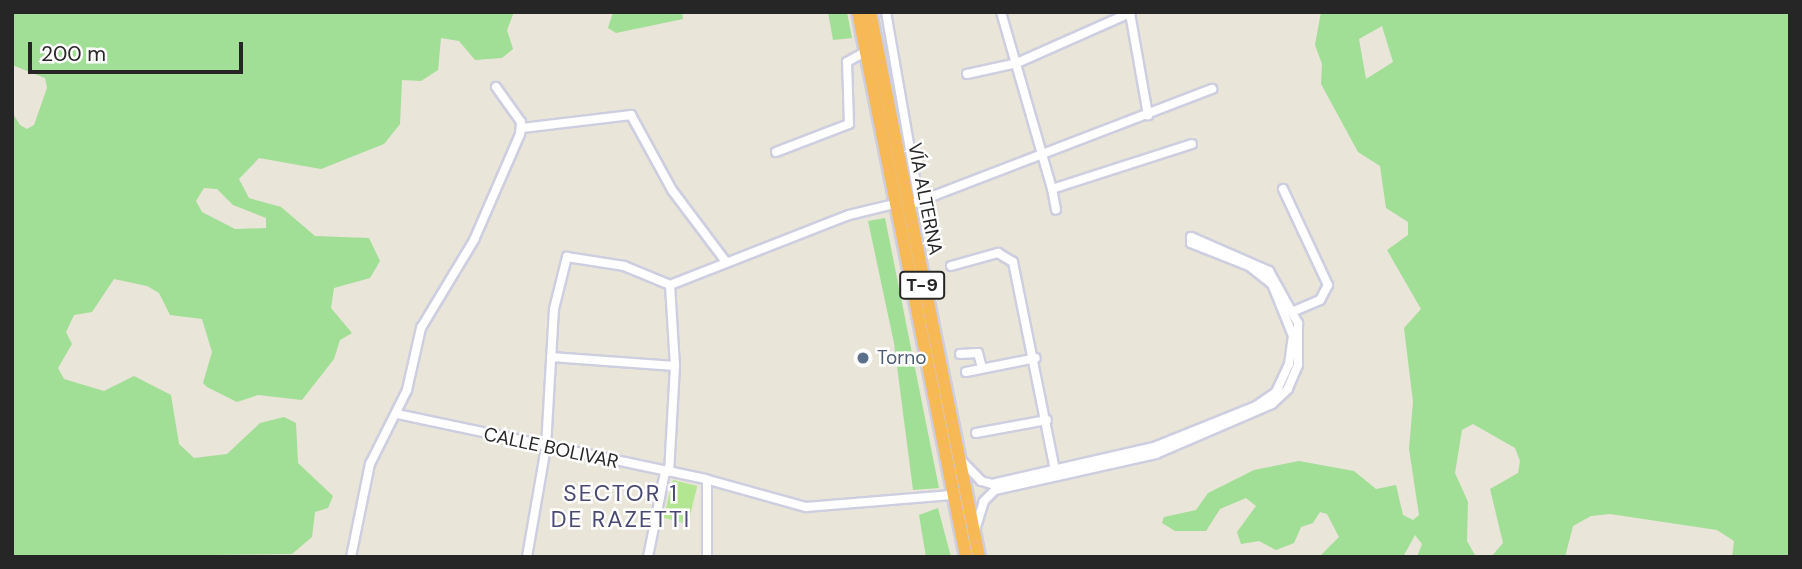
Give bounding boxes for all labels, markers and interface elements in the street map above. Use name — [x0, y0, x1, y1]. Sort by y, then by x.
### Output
scale bar — [32, 28, 247, 72]
text: 200 m — [41, 40, 106, 68]
street label: VÍA ALTERNA — [903, 141, 947, 257]
road number: T-9 — [898, 270, 946, 300]
place label: Torno — [877, 347, 926, 369]
marker: Torno — [855, 350, 871, 366]
street label: CALLE BOLIVAR — [482, 423, 620, 473]
district label: SECTOR 1 DE RAZETTI — [552, 479, 690, 533]

